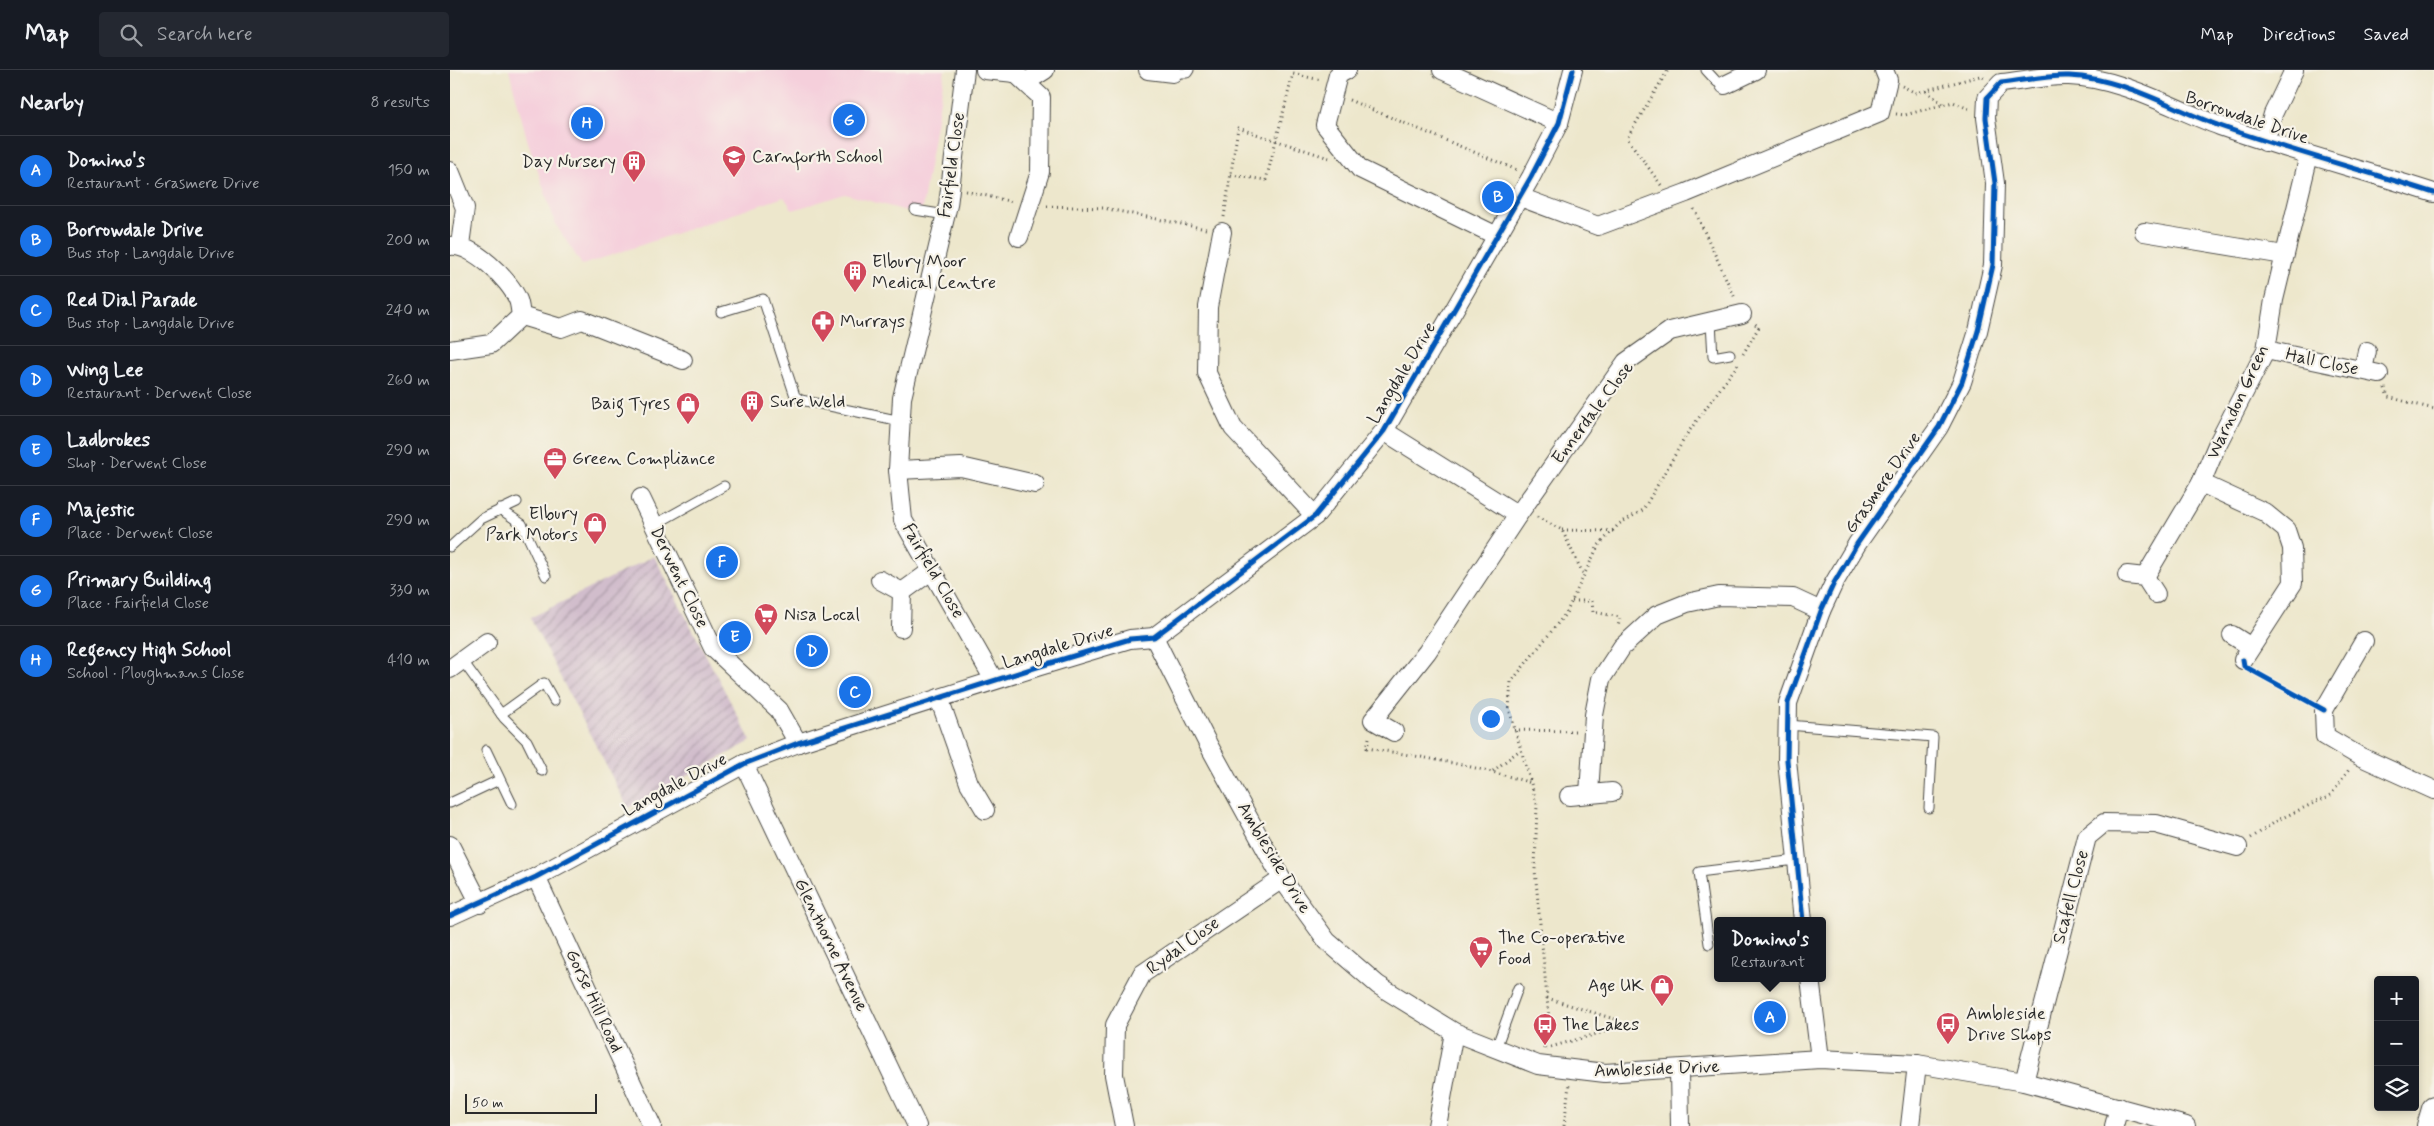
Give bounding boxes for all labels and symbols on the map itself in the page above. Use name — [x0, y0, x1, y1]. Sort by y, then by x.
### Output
street label: Borrowdale Drive — [2182, 86, 2312, 150]
pin: G — [833, 101, 865, 139]
pin: H — [571, 104, 603, 142]
street label: Fairfield Close — [933, 111, 971, 219]
school or university icon: Carnforth School — [721, 144, 747, 178]
place label: Carnforth School — [752, 145, 883, 171]
building icon: Day Nursery — [621, 149, 647, 183]
place label: Day Nursery — [522, 150, 616, 174]
pin: B — [1482, 178, 1514, 216]
place label: Elbury Moor Medical Centre — [872, 250, 996, 295]
building icon: Elbury Moor Medical Centre — [842, 259, 868, 293]
pharmacy icon: Murrays — [810, 309, 836, 343]
place label: Murrays — [840, 310, 905, 334]
street label: Langdale Drive — [1362, 317, 1443, 429]
street label: Warndon Green — [2201, 341, 2275, 463]
street label: Hall Close — [2283, 343, 2361, 381]
street label: Ennerdale Close — [1546, 357, 1640, 469]
building icon: Sure Weld — [739, 389, 765, 423]
place label: Sure Weld — [770, 390, 845, 414]
shop icon: Baig Tyres — [675, 391, 701, 425]
place label: Baig Tyres — [591, 392, 670, 418]
street label: Grasmere Drive — [1839, 427, 1927, 539]
office icon: Green Compliance — [542, 446, 568, 480]
place label: Green Compliance — [572, 447, 715, 471]
place label: Elbury Park Motors — [486, 502, 578, 547]
shop icon: Elbury Park Motors — [582, 511, 608, 545]
street label: Fairfield Close — [896, 519, 970, 623]
street label: Derwent Close — [644, 522, 714, 632]
pin: F — [706, 543, 738, 581]
supermarket icon: Nisa Local — [753, 602, 779, 636]
place label: Nisa Local — [784, 603, 860, 627]
pin: E — [719, 618, 751, 656]
street label: Langdale Drive — [999, 619, 1117, 676]
pin: D — [796, 632, 828, 670]
pin: C — [839, 673, 871, 711]
your location — [1478, 706, 1504, 732]
street label: Langdale Drive — [619, 747, 732, 823]
street label: Ambleside Drive — [1231, 798, 1317, 918]
street label: Scafell Close — [2047, 847, 2095, 947]
street label: Glenthorne Avenue — [788, 874, 874, 1016]
street label: Rydal Close — [1142, 911, 1224, 981]
place label: The Co-operative Food — [1498, 926, 1626, 971]
supermarket icon: The Co-operative Food — [1468, 935, 1494, 969]
street label: Gorse Hill Road — [559, 945, 629, 1057]
shop icon: Age UK — [1649, 973, 1675, 1007]
place label: Age UK — [1588, 974, 1644, 998]
pin: A — [1754, 998, 1786, 1036]
place label: Ambleside Drive Shops — [1966, 1002, 2052, 1047]
bus stop icon: Ambleside Drive Shops — [1935, 1011, 1961, 1045]
bus stop icon: The Lakes — [1532, 1012, 1558, 1046]
place label: The Lakes — [1562, 1013, 1639, 1037]
street label: Ambleside Drive — [1594, 1055, 1720, 1083]
scale bar — [465, 1091, 598, 1114]

